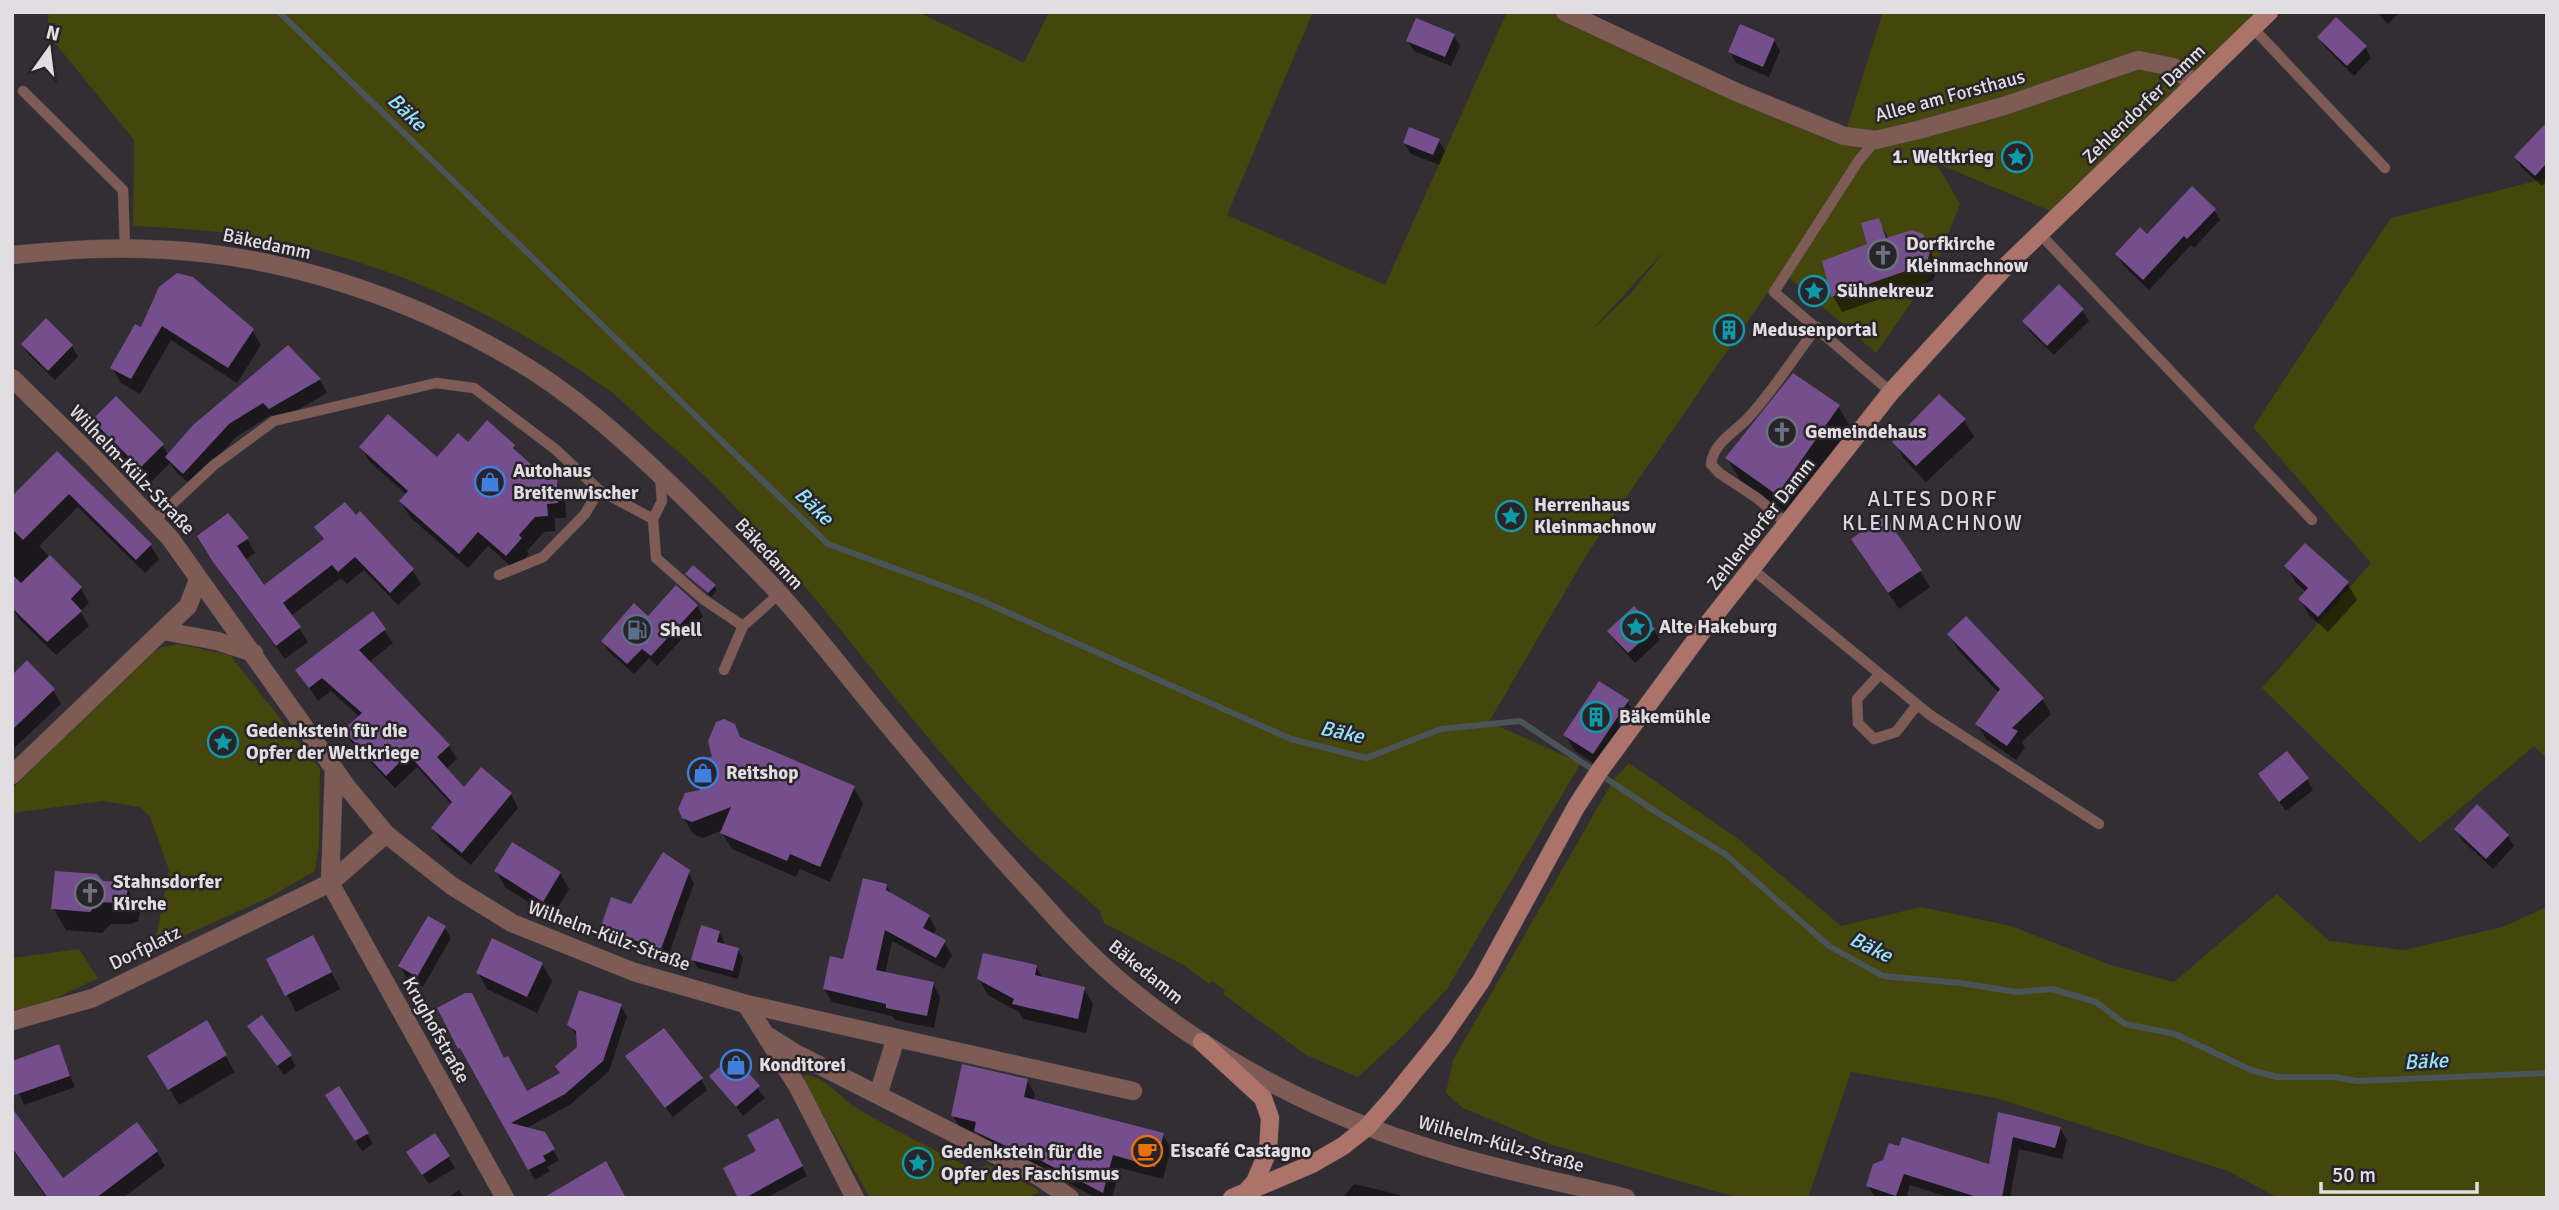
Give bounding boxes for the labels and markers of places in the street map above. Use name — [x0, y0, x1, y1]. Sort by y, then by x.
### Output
place icon: 1. Weltkrieg — [2000, 140, 2034, 174]
place label: 1. Weltkrieg — [1892, 145, 1994, 169]
place label: Dorfkirche Kleinmachnow — [1906, 232, 2029, 278]
church icon: Dorfkirche Kleinmachnow — [1866, 238, 1900, 272]
place icon: Sühnekreuz — [1797, 274, 1831, 308]
place label: Sühnekreuz — [1837, 279, 1934, 303]
building icon: Medusenportal — [1712, 313, 1746, 347]
place label: Medusenportal — [1752, 318, 1877, 342]
church icon: Gemeindehaus — [1765, 415, 1799, 449]
place label: Gemeindehaus — [1805, 420, 1926, 444]
place label: Autohaus Breitenwischer — [513, 459, 639, 505]
shop icon: Autohaus Breitenwischer — [473, 465, 507, 499]
place label: Herrenhaus Kleinmachnow — [1534, 493, 1657, 539]
place icon: Herrenhaus Kleinmachnow — [1494, 499, 1528, 533]
place icon: Alte Hakeburg — [1619, 610, 1653, 644]
fuel station icon: Shell — [620, 613, 654, 647]
place label: Alte Hakeburg — [1659, 615, 1777, 639]
place label: Shell — [660, 618, 702, 642]
building icon: Bäkemühle — [1579, 700, 1613, 734]
place label: Bäkemühle — [1619, 705, 1711, 729]
place label: Gedenkstein für die Opfer der Weltkriege — [246, 719, 419, 765]
place icon: Gedenkstein für die Opfer der Weltkriege — [206, 725, 240, 759]
shop icon: Reitshop — [686, 756, 720, 790]
place label: Reitshop — [726, 761, 798, 785]
place label: Stahnsdorfer Kirche — [113, 870, 222, 916]
church icon: Stahnsdorfer Kirche — [73, 876, 107, 910]
shop icon: Konditorei — [719, 1048, 753, 1082]
place label: Konditorei — [759, 1053, 846, 1077]
cafe icon: Eiscafé Castagno — [1130, 1134, 1164, 1168]
place label: Eiscafé Castagno — [1170, 1139, 1311, 1163]
place label: Gedenkstein für die Opfer des Faschismus — [941, 1140, 1119, 1186]
place icon: Gedenkstein für die Opfer des Faschismus — [901, 1146, 935, 1180]

